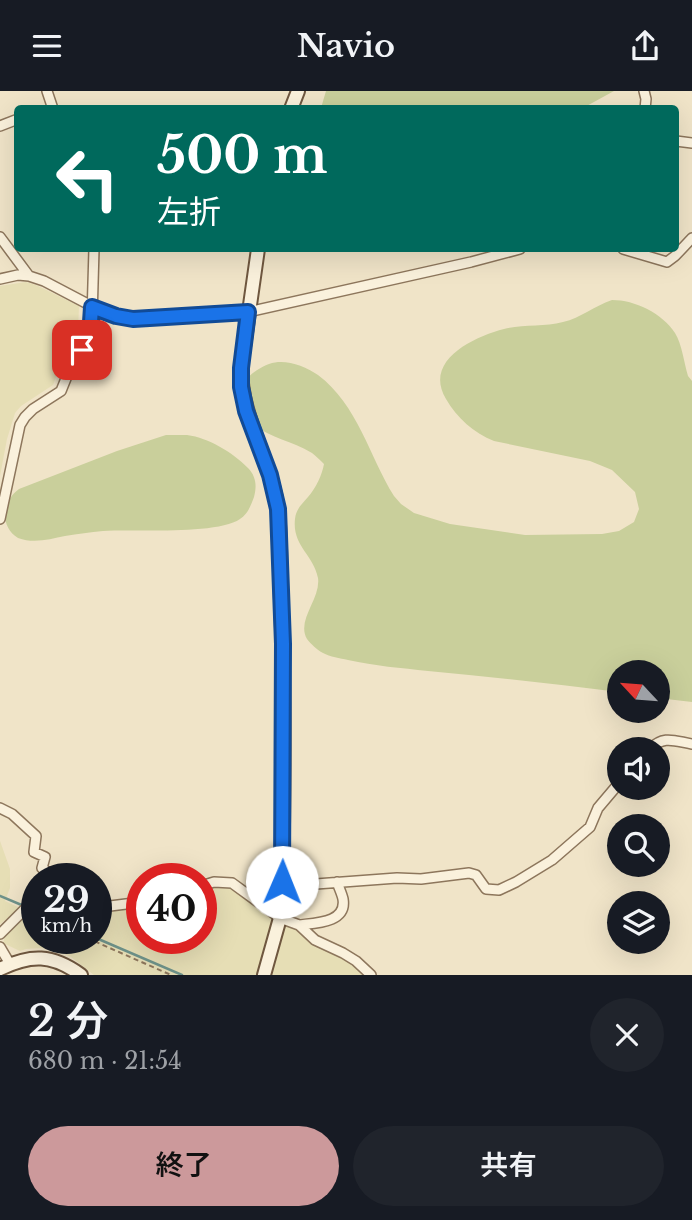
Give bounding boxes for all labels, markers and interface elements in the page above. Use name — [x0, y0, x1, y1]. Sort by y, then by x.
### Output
text: Navio — [297, 26, 395, 66]
icon: menu — [28, 27, 66, 65]
icon: share — [626, 27, 664, 65]
text: 500 m — [157, 125, 327, 186]
icon: left — [42, 133, 133, 224]
text: 左折 — [157, 192, 221, 232]
pin — [52, 320, 112, 380]
icon: arrive — [63, 331, 101, 369]
north arrow — [607, 660, 670, 723]
map controls — [607, 660, 670, 954]
button: sound — [607, 737, 670, 800]
button: search — [607, 814, 670, 877]
position arrow — [245, 845, 319, 919]
speed limit sign: 40 — [126, 863, 217, 954]
text: 29 — [43, 878, 90, 921]
button: layers — [607, 891, 670, 954]
text: km/h — [41, 915, 92, 937]
text: 2 分 — [28, 995, 108, 1047]
button: close — [590, 998, 664, 1072]
text: 680 m · 21:54 — [28, 1047, 182, 1075]
button: 終了 — [28, 1126, 339, 1206]
button: 共有 — [353, 1126, 664, 1206]

